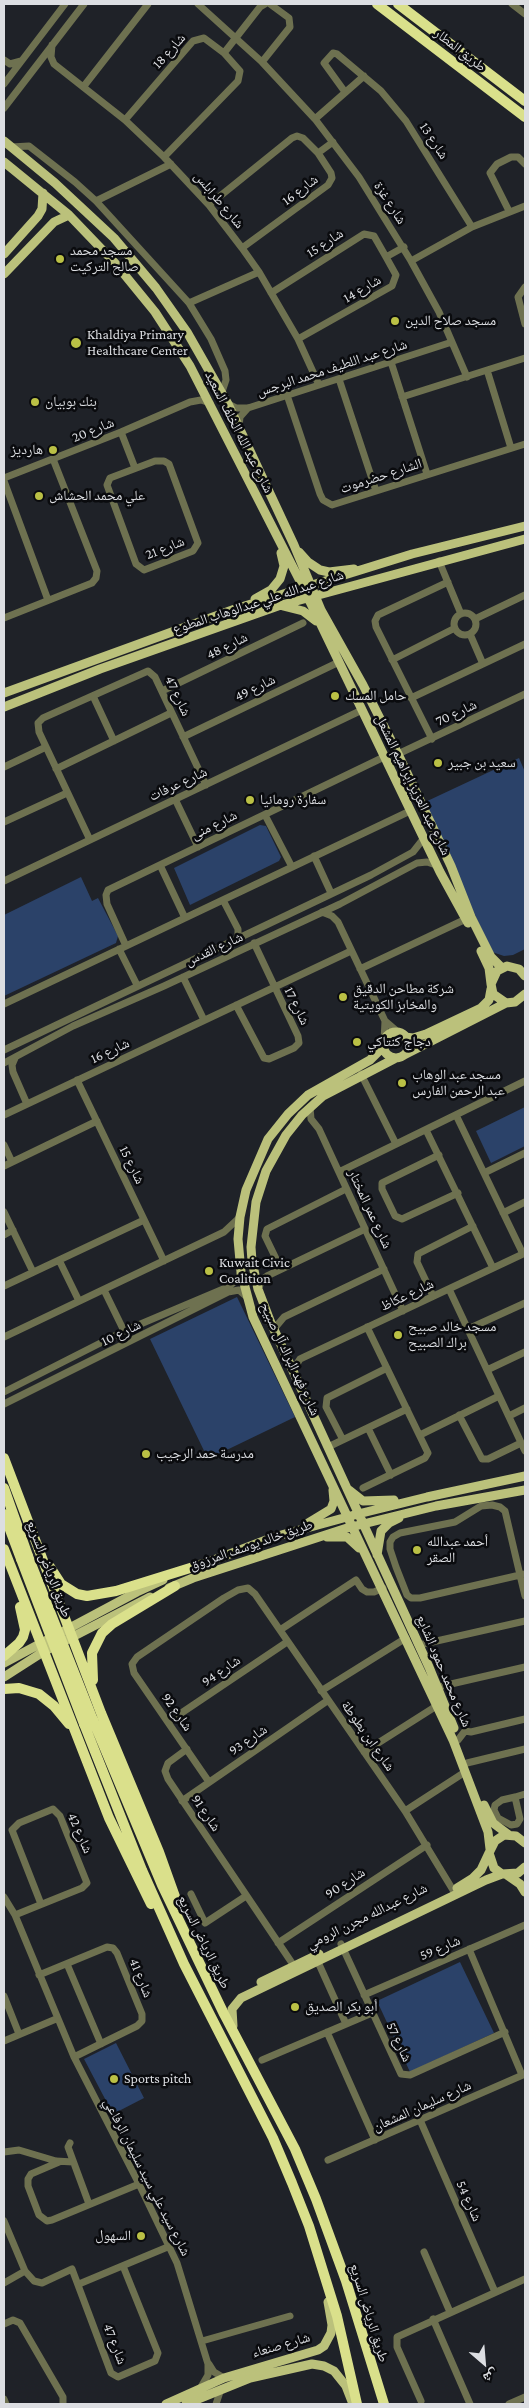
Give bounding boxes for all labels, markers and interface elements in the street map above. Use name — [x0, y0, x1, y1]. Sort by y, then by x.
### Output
street label: طريق المطار — [431, 25, 489, 75]
street label: شارع 18 — [149, 30, 189, 72]
street label: شارع 13 — [416, 119, 452, 163]
street label: شارع طرابلس — [190, 168, 248, 232]
street label: شارع 16 — [279, 171, 321, 209]
street label: شارع غزة — [370, 178, 410, 228]
street label: شارع 15 — [303, 225, 347, 261]
place label: مسجد محمد صالح التركيت — [70, 243, 139, 276]
marker: مسجد محمد صالح التركيت — [54, 253, 66, 265]
street label: شارع 14 — [340, 271, 384, 307]
place label: مسجد صلاح الدين — [405, 313, 496, 329]
marker: مسجد صلاح الدين — [389, 315, 401, 327]
place label: Khaldiya Primary Healthcare Center — [87, 327, 188, 360]
marker: Khaldiya Primary Healthcare Center — [69, 336, 83, 350]
street label: شارع عبد اللطيف محمد البرجس — [255, 336, 409, 400]
street label: شارع عبد الله الخلف السعيد — [201, 368, 277, 496]
place label: بنك بوبيان — [45, 394, 97, 410]
marker: بنك بوبيان — [29, 396, 41, 408]
street label: شارع 20 — [70, 414, 116, 446]
place label: هارديز — [11, 442, 43, 458]
marker: هارديز — [47, 444, 59, 456]
street label: الشارع حضرموت — [338, 455, 424, 497]
place label: علي محمد الحشاش — [49, 488, 145, 504]
marker: علي محمد الحشاش — [33, 490, 45, 502]
street label: شارع 21 — [143, 533, 187, 563]
street label: شارع عبدالله علي عبدالوهاب المطوع — [170, 566, 346, 638]
street label: شارع 48 — [204, 629, 250, 663]
street label: شارع 49 — [232, 671, 278, 705]
street label: شارع 47 — [161, 673, 195, 719]
place label: حامل المسك — [345, 688, 406, 704]
marker: حامل المسك — [329, 690, 341, 702]
street label: شارع 70 — [433, 696, 479, 730]
street label: شارع عبد العزيز إبراهيم المشعل — [372, 712, 454, 858]
place label: سعيد بن جبير — [448, 755, 516, 771]
marker: سعيد بن جبير — [432, 757, 444, 769]
street label: شارع عرفات — [146, 763, 210, 805]
place label: سفارة رومانيا — [260, 792, 326, 808]
marker: سفارة رومانيا — [244, 794, 256, 806]
street label: شارع منى — [188, 807, 240, 843]
street label: شارع القدس — [182, 928, 246, 970]
place label: شركة مطاحن الدقيق والمخابز الكويتية — [353, 981, 454, 1014]
street label: شارع 17 — [281, 984, 313, 1028]
marker: شركة مطاحن الدقيق والمخابز الكويتية — [337, 991, 349, 1003]
place label: دجاج كنتاكي — [367, 1034, 431, 1050]
street label: شارع 16 — [88, 1035, 132, 1067]
marker: دجاج كنتاكي — [351, 1036, 363, 1048]
place label: مسجد عبد الوهاب عبد الرحمن الفارس — [412, 1067, 505, 1100]
marker: مسجد عبد الوهاب عبد الرحمن الفارس — [396, 1077, 408, 1089]
street label: شارع 15 — [116, 1143, 148, 1187]
street label: شارع عمر المختار — [344, 1167, 396, 1251]
place label: Kuwait Civic Coalition — [219, 1255, 290, 1288]
marker: Kuwait Civic Coalition — [203, 1265, 215, 1277]
street label: شارع عكاظ — [378, 1275, 436, 1315]
street label: شارع فهد البراك آل صبيح — [256, 1300, 324, 1418]
street label: شارع 10 — [99, 1316, 143, 1350]
place label: مسجد خالد صبيح براك الصبيح — [408, 1319, 496, 1351]
marker: مسجد خالد صبيح براك الصبيح — [392, 1329, 404, 1341]
place label: مدرسة حمد الرجيب — [156, 1446, 254, 1462]
marker: مدرسة حمد الرجيب — [140, 1448, 152, 1460]
street label: طريق خالد يوسف المرزوق — [187, 1516, 315, 1574]
street label: طريق الرياض السريع — [23, 1518, 75, 1620]
place label: أحمد عبدالله الصقر — [427, 1534, 488, 1566]
marker: أحمد عبدالله الصقر — [411, 1544, 423, 1556]
street label: شارع محمد حمود الشايع — [413, 1612, 475, 1730]
street label: شارع 94 — [198, 1652, 244, 1690]
street label: شارع 92 — [158, 1690, 196, 1734]
street label: شارع ابن بطوطة — [338, 1698, 398, 1774]
street label: شارع 93 — [226, 1721, 270, 1759]
street label: شارع 91 — [188, 1791, 224, 1835]
street label: شارع 42 — [64, 1810, 96, 1856]
street label: شارع 90 — [322, 1864, 368, 1902]
street label: شارع عبدالله مجرن الرومي — [304, 1879, 430, 1953]
street label: طريق الرياض السريع — [174, 1892, 234, 1992]
street label: شارع 59 — [417, 1932, 463, 1964]
street label: شارع 41 — [126, 1956, 156, 2000]
place label: أبو بكر الصديق — [305, 1999, 378, 2015]
marker: أبو بكر الصديق — [289, 2001, 301, 2013]
street label: شارع 57 — [383, 2019, 415, 2065]
place label: Sports pitch — [124, 2071, 191, 2087]
marker: Sports pitch — [108, 2073, 120, 2085]
street label: شارع سليمان المشعان — [370, 2077, 474, 2135]
street label: شارع سيد علي سيد سليمان الرفاعي — [100, 2095, 194, 2259]
street label: شارع 54 — [453, 2178, 485, 2224]
place label: السهول — [95, 2228, 131, 2244]
marker: السهول — [135, 2230, 147, 2242]
street label: طريق الرياض السريع — [346, 2262, 392, 2364]
street label: شارع 47 — [100, 2321, 130, 2367]
street label: شارع صنعاء — [250, 2329, 312, 2361]
north arrow — [459, 2338, 509, 2388]
text: ش — [481, 2366, 501, 2387]

